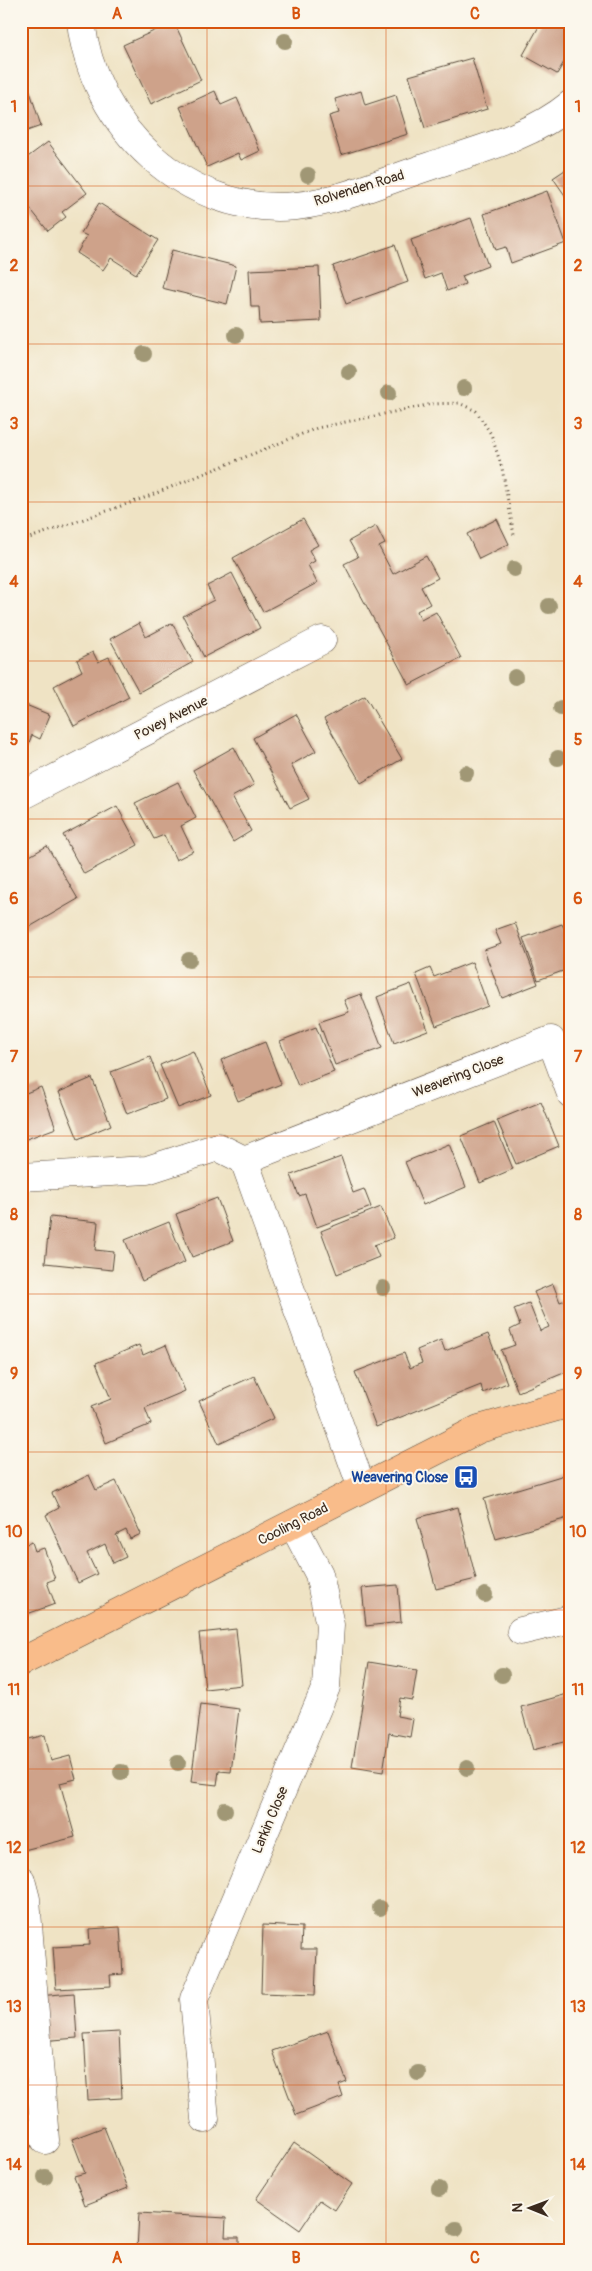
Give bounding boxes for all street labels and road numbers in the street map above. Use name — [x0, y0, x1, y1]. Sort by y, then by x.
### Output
street label: Rolvenden Road — [312, 166, 406, 210]
street label: Povey Avenue — [131, 692, 211, 744]
street label: Weavering Close — [410, 1051, 506, 1101]
street label: Cooling Road — [255, 1499, 331, 1549]
street label: Larkin Close — [248, 1784, 292, 1856]

